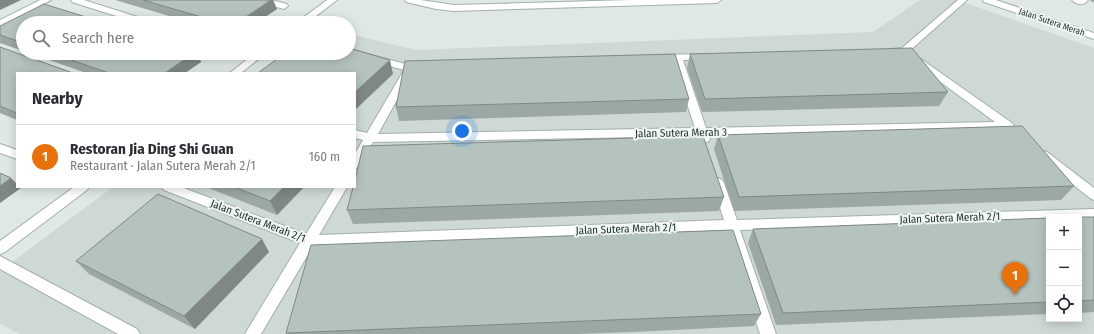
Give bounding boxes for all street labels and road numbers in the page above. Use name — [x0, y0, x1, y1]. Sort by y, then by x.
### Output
street label: Jalan Sutera Merah — [1018, 6, 1087, 38]
street label: Jalan Sutera Merah 3 — [635, 126, 727, 140]
street label: Jalan Sutera Merah 2/1 — [209, 197, 307, 245]
street label: Jalan Sutera Merah 2/1 — [899, 210, 1001, 226]
street label: Jalan Sutera Merah 2/1 — [575, 221, 677, 237]

